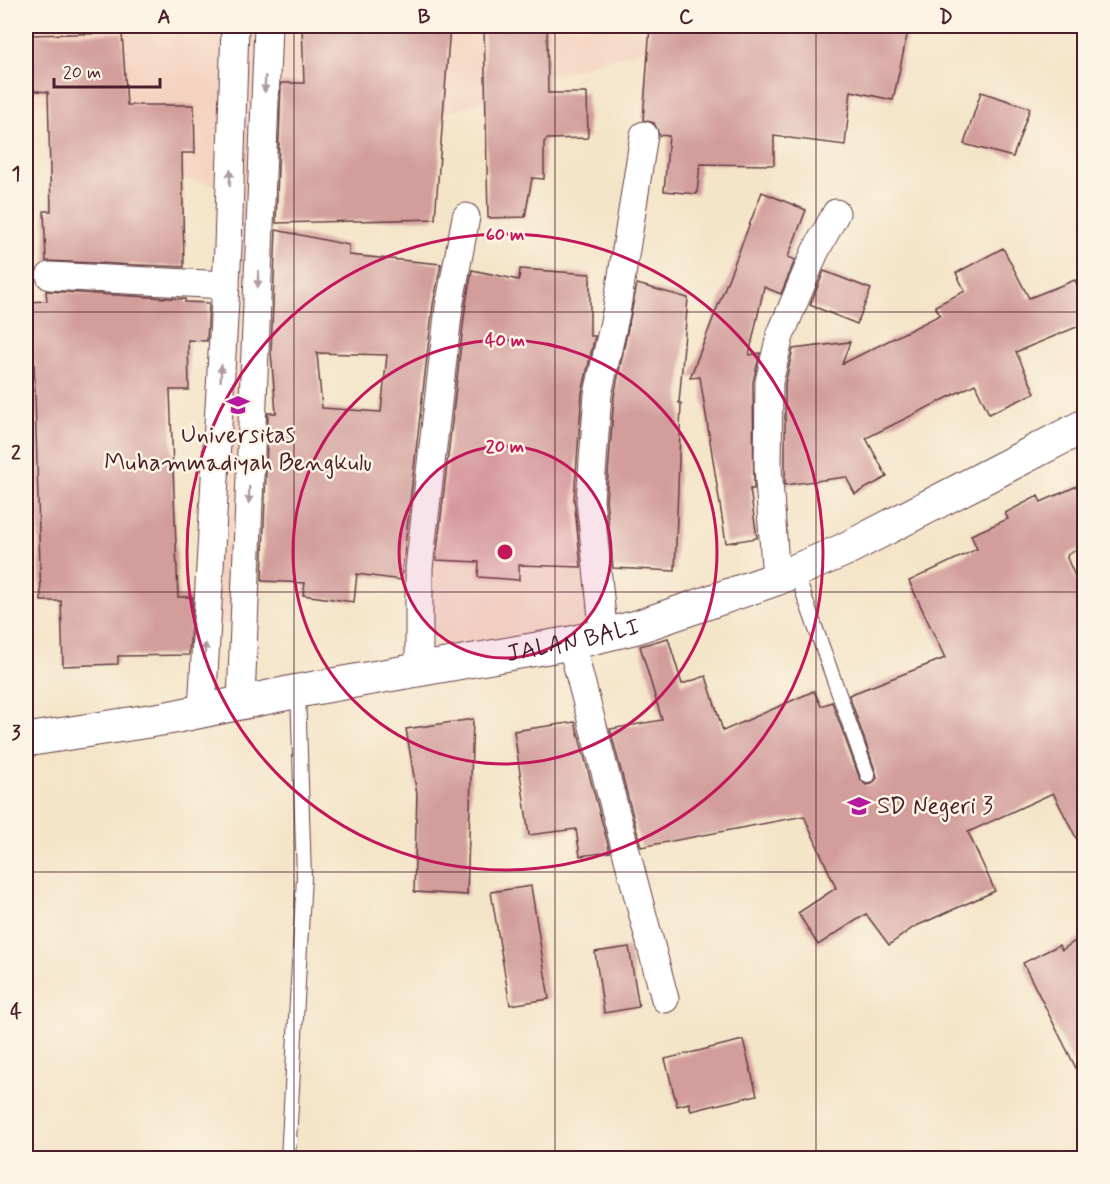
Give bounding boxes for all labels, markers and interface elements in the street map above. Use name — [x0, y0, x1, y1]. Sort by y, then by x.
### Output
text: A — [157, 4, 171, 31]
text: B — [418, 4, 431, 31]
text: C — [679, 4, 694, 31]
text: D — [939, 4, 953, 31]
scale bar — [54, 51, 160, 89]
text: 20 m — [63, 61, 101, 85]
one-way arrow — [261, 74, 270, 93]
text: 1 — [12, 161, 20, 188]
one-way arrow — [225, 168, 235, 187]
text: 60 m — [486, 223, 524, 247]
one-way arrow — [253, 269, 262, 288]
text: 40 m — [485, 329, 525, 353]
one-way arrow — [216, 363, 226, 382]
school or university icon: Universitas Muhammadiyah Bengkulu — [225, 392, 251, 418]
place label: Universitas Muhammadiyah Bengkulu — [104, 420, 372, 479]
text: 20 m — [486, 435, 524, 459]
text: 2 — [11, 440, 21, 467]
one-way arrow — [245, 485, 254, 504]
centre of rings — [495, 542, 515, 562]
street label: JALAN BALI — [504, 611, 643, 670]
one-way arrow — [201, 642, 210, 661]
text: 3 — [11, 720, 21, 747]
place label: SD Negeri 3 — [877, 791, 993, 822]
school or university icon: SD Negeri 3 — [846, 793, 872, 819]
text: 4 — [10, 999, 22, 1026]

